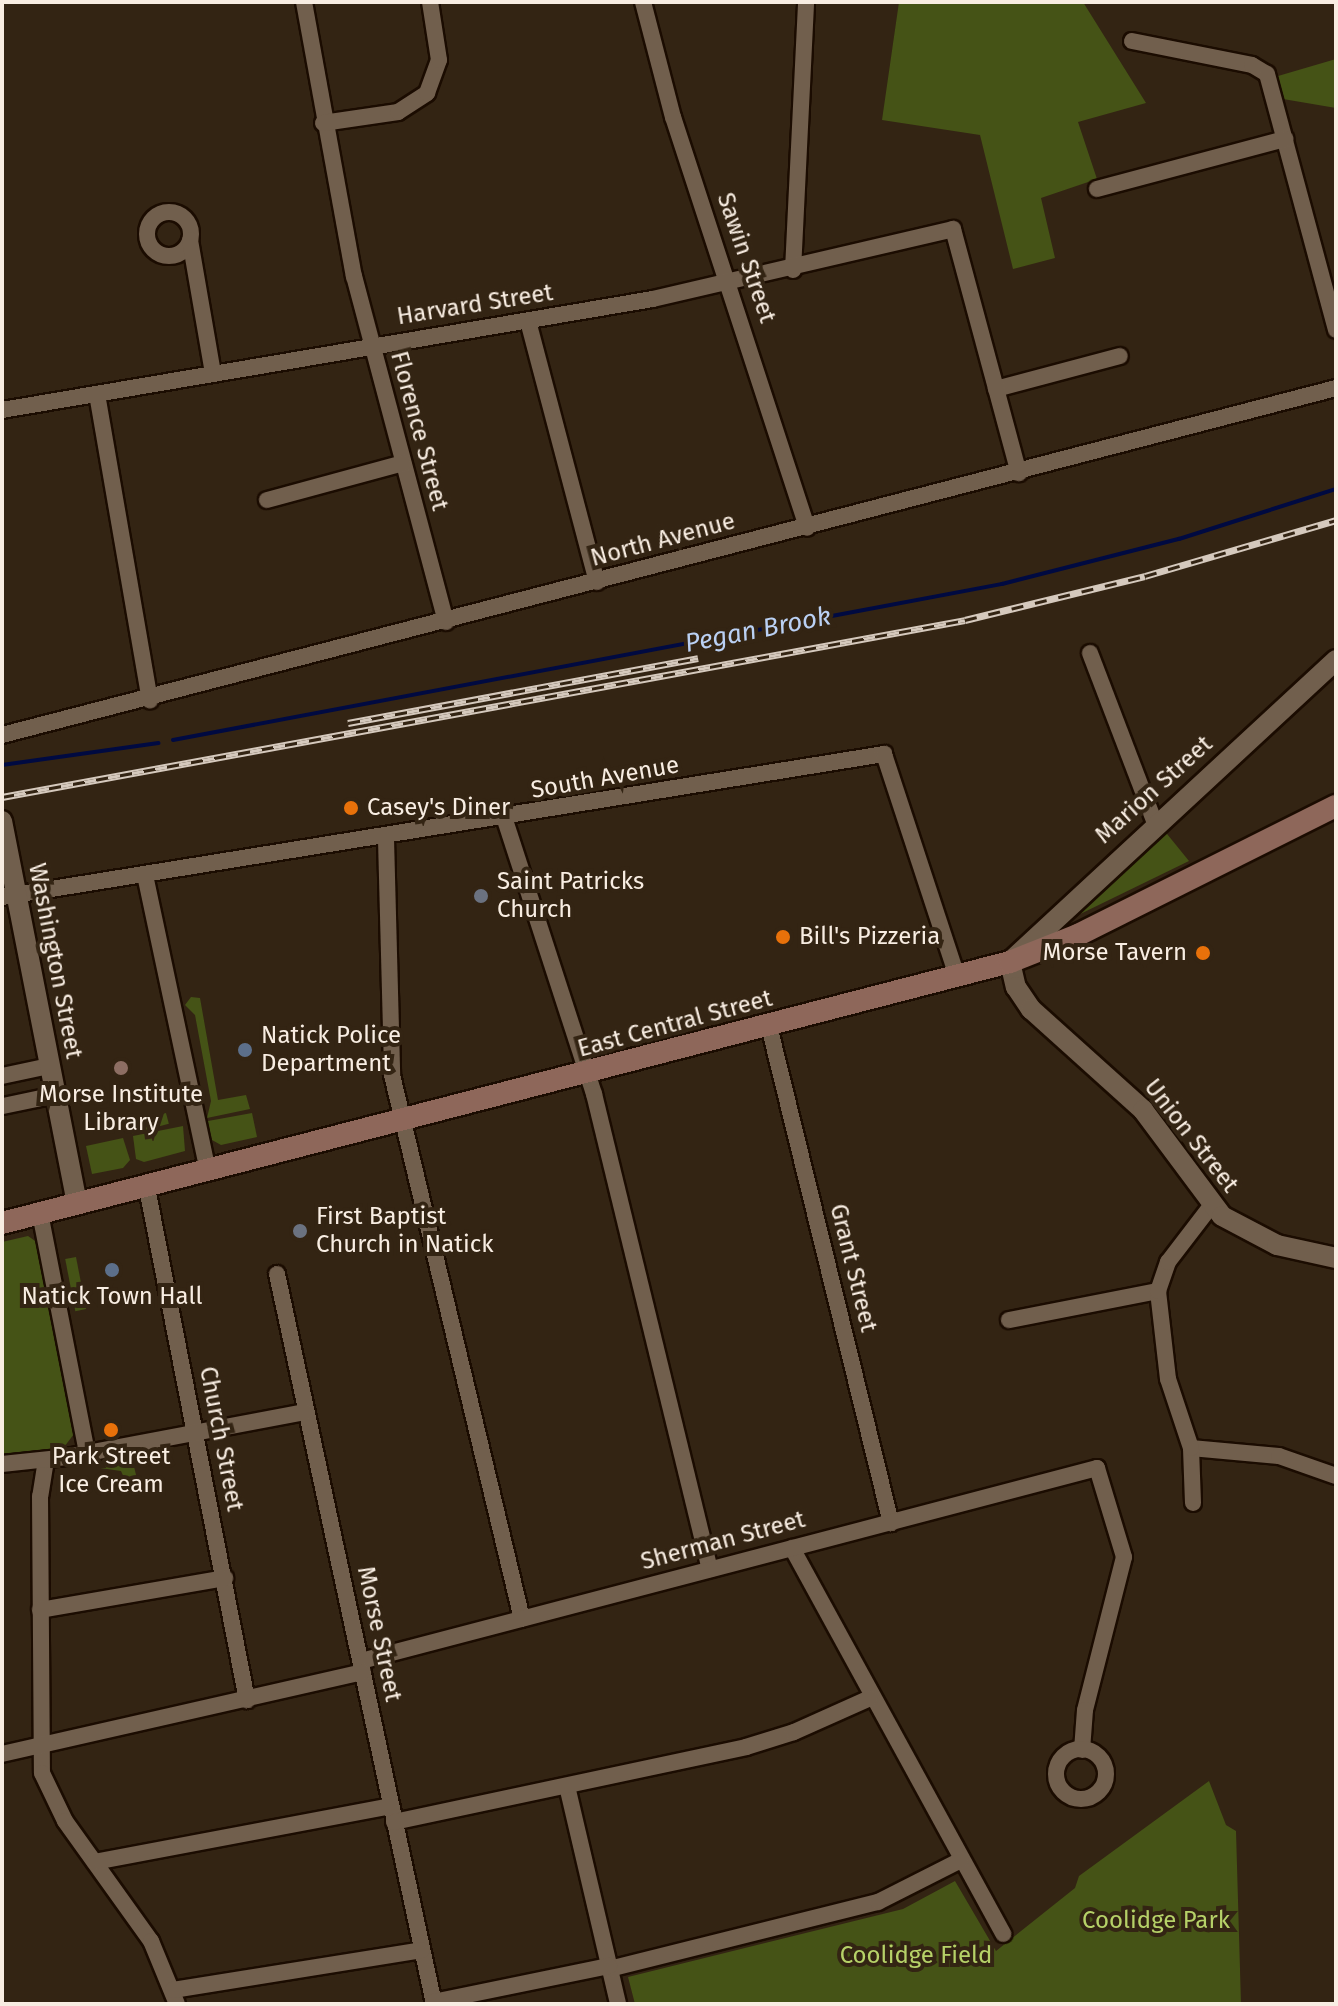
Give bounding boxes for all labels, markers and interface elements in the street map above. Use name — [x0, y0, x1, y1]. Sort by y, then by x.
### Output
street label: Sawin Street — [710, 189, 782, 327]
street label: Harvard Street — [395, 278, 555, 332]
street label: Florence Street — [384, 348, 454, 514]
street label: North Avenue — [588, 507, 738, 573]
water label: Pegan Brook — [682, 601, 834, 659]
street label: Marion Street — [1090, 730, 1218, 850]
street label: South Avenue — [529, 751, 681, 805]
place label: Casey's Diner — [367, 794, 510, 822]
marker: Casey's Diner — [342, 799, 360, 817]
street label: Washington Street — [22, 861, 88, 1061]
place label: Saint Patricks Church — [497, 868, 644, 924]
marker: Saint Patricks Church — [472, 887, 490, 905]
place label: Bill's Pizzeria — [799, 923, 940, 951]
marker: Bill's Pizzeria — [774, 928, 792, 946]
place label: Morse Tavern — [1043, 939, 1187, 967]
marker: Morse Tavern — [1194, 944, 1212, 962]
street label: East Central Street — [575, 984, 775, 1064]
place label: Natick Police Department — [261, 1022, 401, 1078]
marker: Natick Police Department — [236, 1041, 254, 1059]
marker: Morse Institute Library — [112, 1059, 130, 1077]
street label: Union Street — [1138, 1073, 1244, 1199]
place label: Morse Institute Library — [39, 1081, 203, 1137]
street label: Grant Street — [823, 1201, 883, 1335]
place label: First Baptist Church in Natick — [316, 1203, 494, 1259]
marker: First Baptist Church in Natick — [291, 1222, 309, 1240]
marker: Natick Town Hall — [103, 1261, 121, 1279]
place label: Natick Town Hall — [22, 1283, 202, 1311]
street label: Church Street — [193, 1364, 249, 1514]
marker: Park Street Ice Cream — [102, 1421, 120, 1439]
place label: Park Street Ice Cream — [52, 1443, 170, 1499]
street label: Sherman Street — [638, 1505, 808, 1577]
street label: Morse Street — [351, 1564, 407, 1704]
park label: Coolidge Park — [1082, 1907, 1230, 1935]
park label: Coolidge Field — [840, 1942, 992, 1970]

